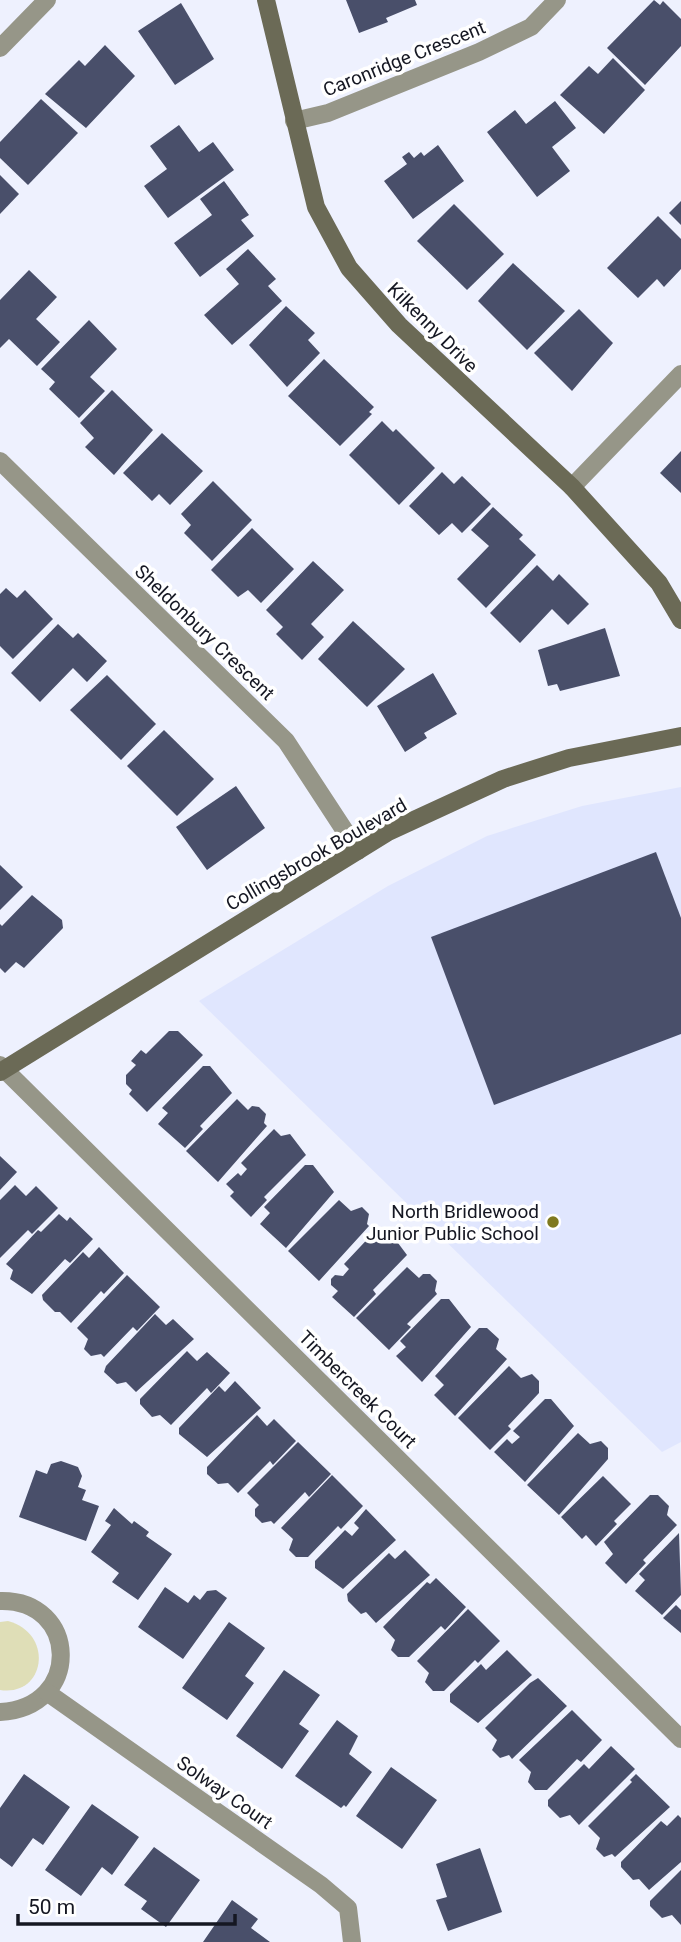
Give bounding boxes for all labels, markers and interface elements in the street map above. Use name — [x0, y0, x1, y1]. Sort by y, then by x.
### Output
street label: Caronridge Crescent — [320, 15, 489, 101]
street label: Kilkenny Drive — [383, 277, 483, 377]
street label: Sheldonbury Crescent — [130, 560, 279, 705]
street label: Collingsbrook Boulevard — [222, 793, 411, 916]
place label: North Bridlewood Junior Public School — [366, 1200, 539, 1245]
marker: North Bridlewood Junior Public School — [545, 1214, 561, 1230]
street label: Timbercreek Court — [294, 1326, 421, 1453]
street label: Solway Court — [172, 1751, 277, 1834]
scale bar — [18, 1882, 234, 1926]
text: 50 m — [28, 1895, 75, 1919]

